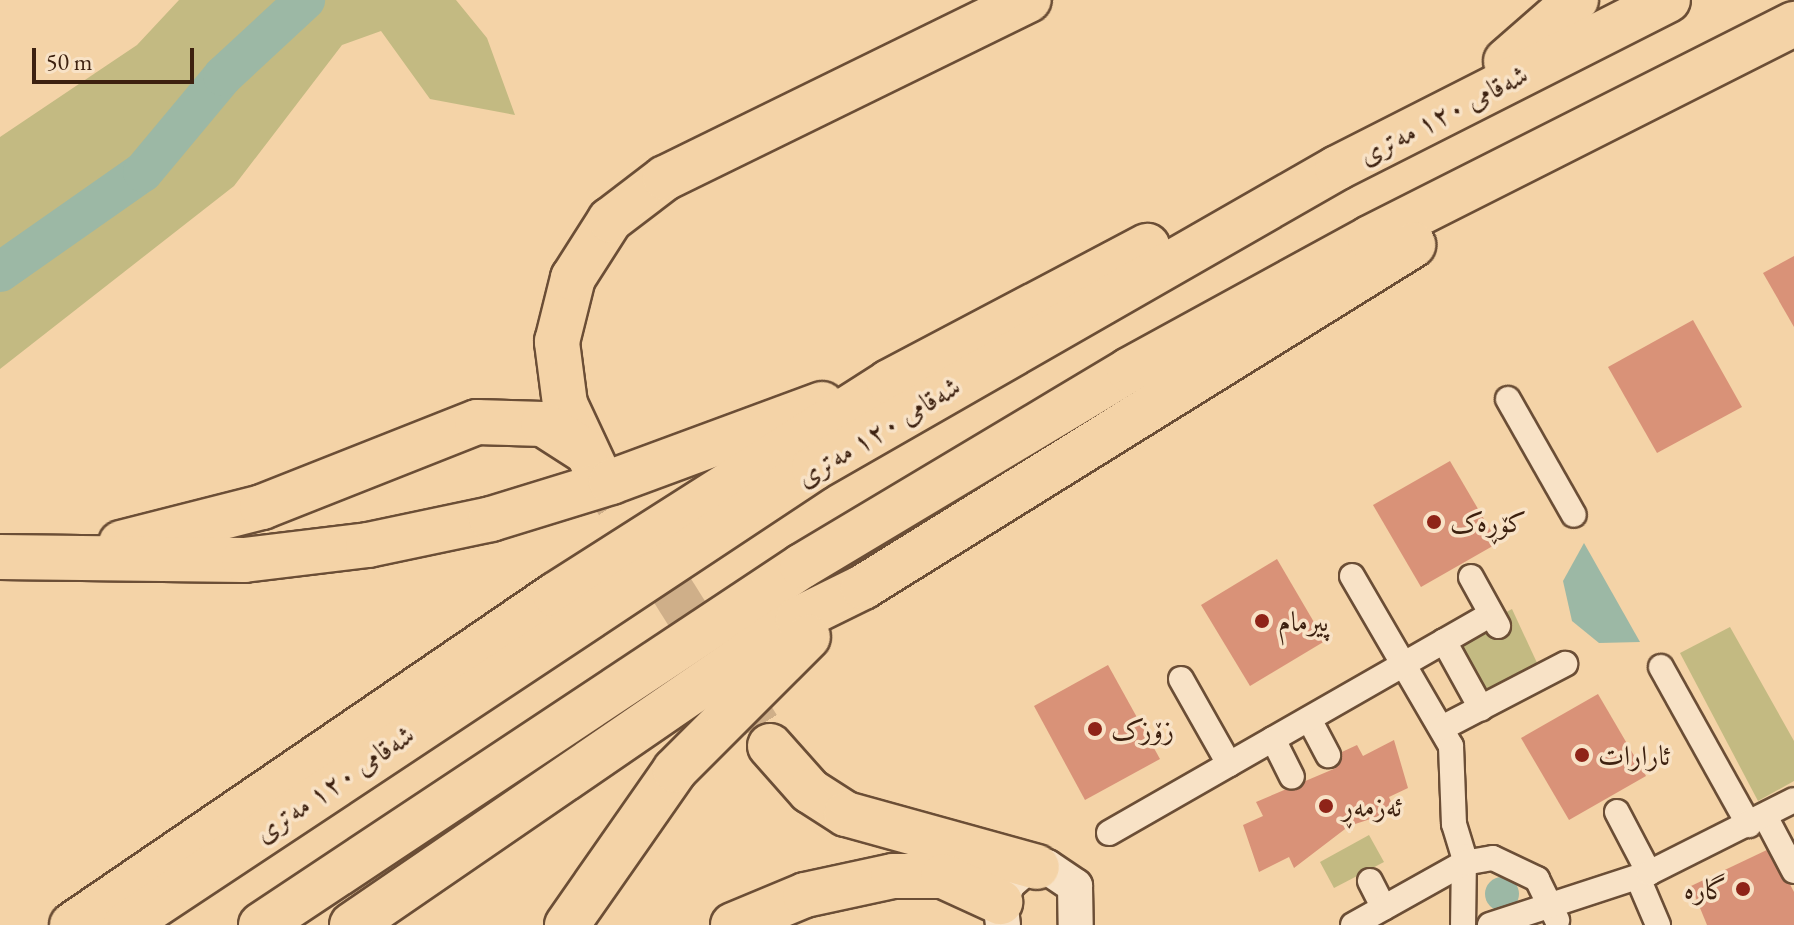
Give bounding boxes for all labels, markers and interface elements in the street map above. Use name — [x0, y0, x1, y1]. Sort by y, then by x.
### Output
scale bar — [36, 32, 198, 82]
text: 50 m — [46, 46, 93, 77]
street label: شەقامی ١٢٠ مەتری — [1353, 57, 1533, 171]
street label: شەقامی ١٢٠ مەتری — [790, 369, 966, 493]
place label: کۆڕەک — [1450, 505, 1526, 539]
marker: کۆڕەک — [1425, 513, 1443, 531]
place label: پیرمام — [1278, 604, 1329, 638]
marker: پیرمام — [1253, 612, 1271, 630]
place label: زۆزک — [1111, 712, 1174, 746]
street label: شەقامی ١٢٠ مەتری — [248, 717, 420, 849]
marker: زۆزک — [1086, 720, 1104, 738]
place label: ئارارات — [1598, 738, 1670, 772]
marker: ئارارات — [1573, 746, 1591, 764]
place label: ئەزمەڕ — [1342, 789, 1402, 823]
marker: ئەزمەڕ — [1317, 797, 1335, 815]
place label: گارە — [1684, 872, 1727, 906]
marker: گارە — [1734, 880, 1752, 898]

